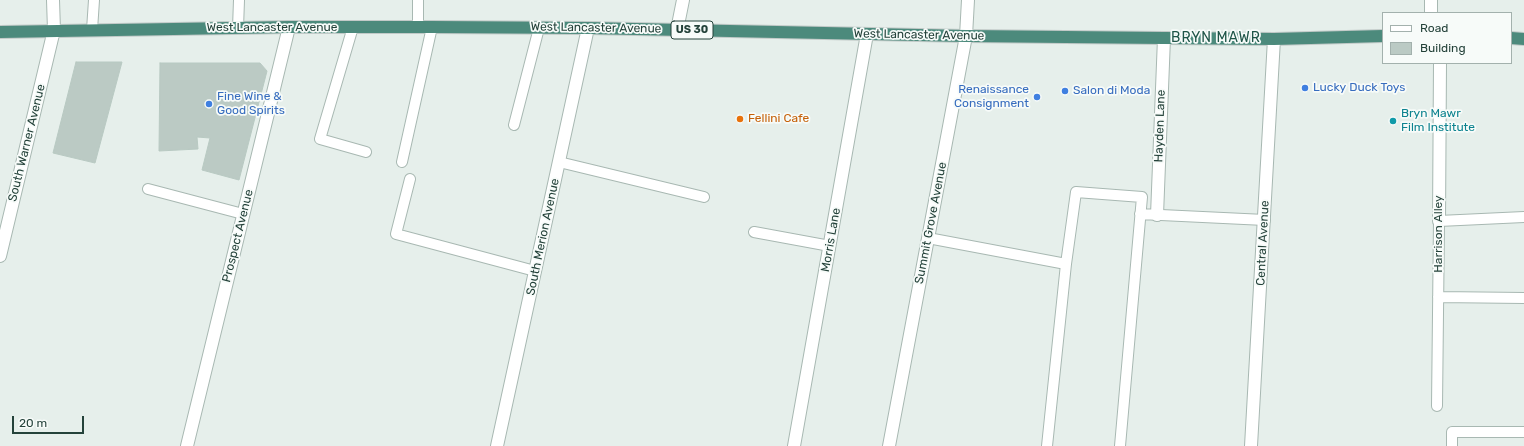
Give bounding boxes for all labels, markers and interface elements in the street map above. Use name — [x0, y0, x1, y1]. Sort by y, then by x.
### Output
legend — [1382, 12, 1512, 64]
street label: West Lancaster Avenue — [530, 20, 662, 36]
street label: West Lancaster Avenue — [207, 21, 337, 35]
road number: US 30 — [671, 21, 713, 39]
text: Road — [1420, 21, 1448, 35]
street label: West Lancaster Avenue — [853, 27, 985, 43]
district label: BRYN MAWR — [1171, 30, 1261, 46]
text: Building — [1420, 41, 1466, 55]
place label: Lucky Duck Toys — [1313, 81, 1405, 95]
street label: South Warner Avenue — [5, 83, 49, 203]
place label: Renaissance Consignment — [954, 83, 1029, 111]
marker: Lucky Duck Toys — [1300, 83, 1310, 93]
place label: Salon di Moda — [1073, 84, 1150, 98]
marker: Salon di Moda — [1060, 86, 1070, 96]
street label: Hayden Lane — [1152, 89, 1168, 163]
place label: Fine Wine & Good Spirits — [217, 90, 285, 118]
marker: Renaissance Consignment — [1032, 92, 1042, 102]
marker: Fine Wine & Good Spirits — [204, 99, 214, 109]
place label: Bryn Mawr Film Institute — [1401, 107, 1475, 135]
place label: Fellini Cafe — [748, 112, 809, 126]
marker: Fellini Cafe — [735, 114, 745, 124]
marker: Bryn Mawr Film Institute — [1388, 116, 1398, 126]
street label: Summit Grove Avenue — [912, 161, 950, 285]
street label: South Merion Avenue — [524, 177, 562, 297]
street label: Prospect Avenue — [219, 188, 257, 284]
street label: Harrison Alley — [1432, 195, 1446, 273]
street label: Central Avenue — [1254, 200, 1272, 286]
street label: Morris Lane — [818, 207, 844, 273]
scale bar — [14, 408, 86, 434]
text: 20 m — [19, 416, 47, 430]

